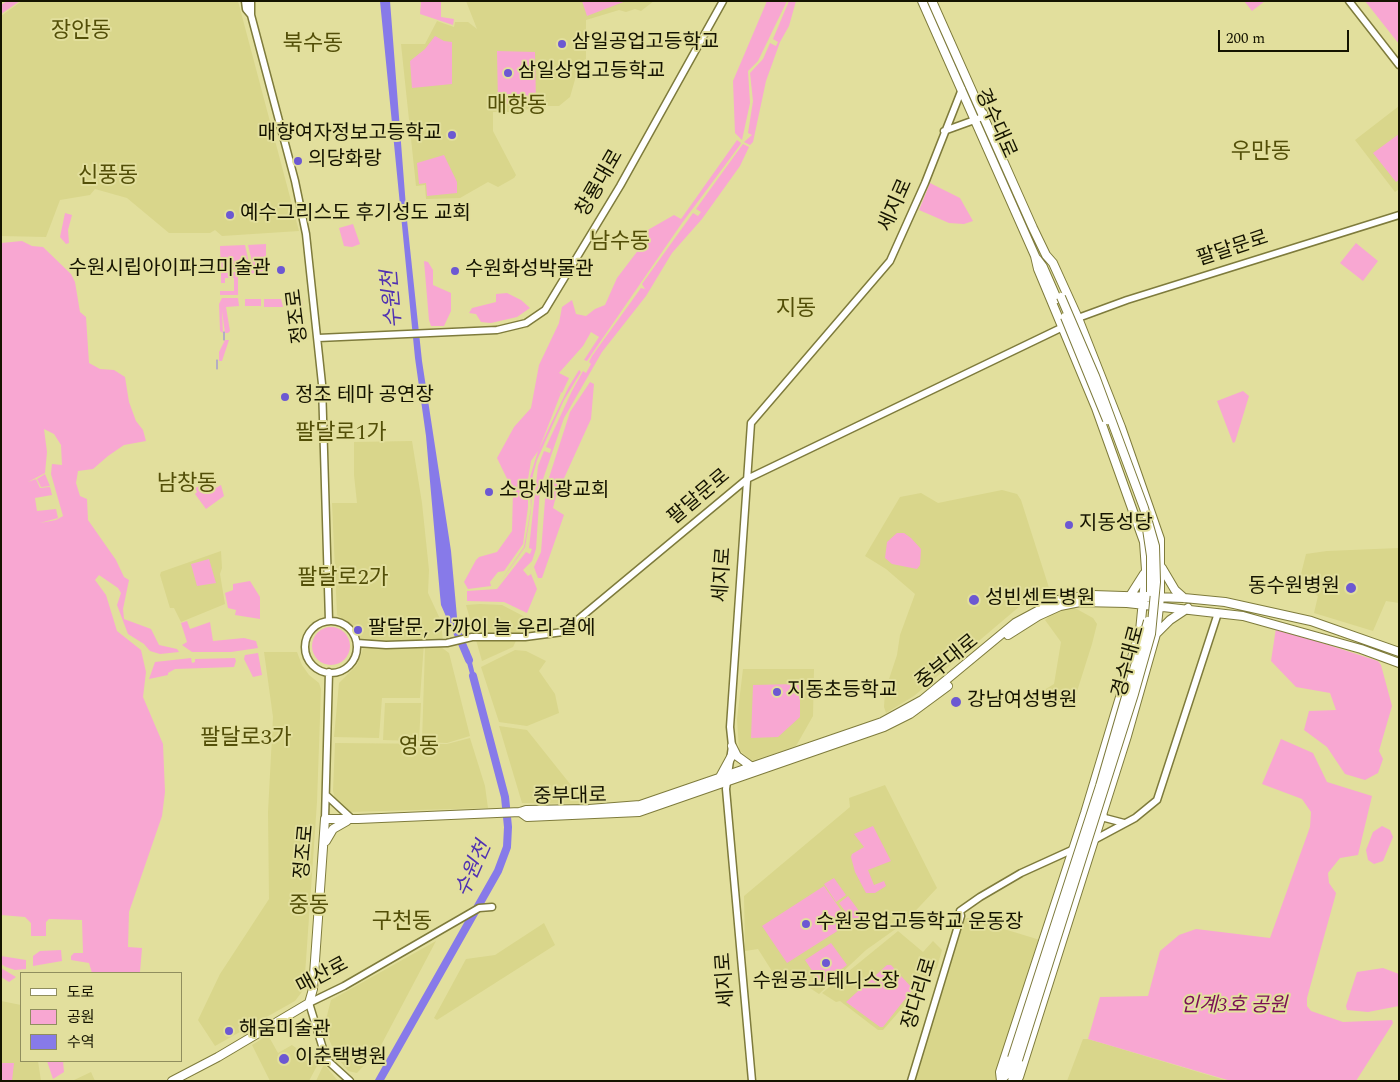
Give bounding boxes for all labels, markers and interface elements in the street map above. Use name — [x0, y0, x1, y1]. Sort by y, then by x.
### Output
district label: 장안동 — [51, 20, 111, 46]
scale bar — [1220, 20, 1351, 52]
text: 200 m — [1226, 27, 1265, 50]
place label: 삼일공업고등학교 — [572, 32, 719, 56]
district label: 북수동 — [283, 33, 343, 59]
marker: 삼일공업고등학교 — [556, 38, 568, 50]
place label: 삼일상업고등학교 — [518, 61, 665, 85]
marker: 삼일상업고등학교 — [502, 67, 514, 79]
street label: 경수대로 — [968, 86, 1020, 162]
district label: 매향동 — [487, 95, 547, 121]
place label: 매향여자정보고등학교 — [258, 123, 442, 147]
marker: 매향여자정보고등학교 — [446, 129, 458, 141]
district label: 우만동 — [1231, 141, 1291, 167]
street label: 창룡대로 — [572, 146, 630, 222]
place label: 의당화랑 — [308, 149, 382, 173]
marker: 의당화랑 — [292, 155, 304, 167]
district label: 신풍동 — [78, 165, 138, 191]
street label: 세지로 — [875, 176, 919, 236]
place label: 예수그리스도 후기성도 교회 — [240, 203, 471, 227]
marker: 예수그리스도 후기성도 교회 — [224, 209, 236, 221]
street label: 팔달문로 — [1194, 227, 1272, 273]
district label: 남수동 — [590, 231, 650, 257]
place label: 수원시립아이파크미술관 — [69, 258, 271, 282]
place label: 수원화성박물관 — [465, 259, 594, 283]
marker: 수원시립아이파크미술관 — [275, 264, 287, 276]
marker: 수원화성박물관 — [449, 265, 461, 277]
water label: 수원천 — [379, 269, 409, 329]
street label: 정조로 — [284, 287, 314, 345]
district label: 지동 — [776, 298, 816, 324]
place label: 정조 테마 공연장 — [295, 385, 434, 409]
marker: 정조 테마 공연장 — [279, 391, 291, 403]
district label: 팔달로1가 — [295, 422, 387, 448]
street label: 팔달문로 — [664, 465, 736, 531]
district label: 남창동 — [157, 473, 217, 499]
place label: 소망세광교회 — [499, 480, 609, 504]
marker: 소망세광교회 — [483, 486, 495, 498]
place label: 지동성당 — [1079, 513, 1153, 537]
marker: 지동성당 — [1063, 519, 1075, 531]
street label: 세지로 — [710, 547, 738, 603]
district label: 팔달로2가 — [297, 567, 389, 593]
place label: 동수원병원 — [1248, 576, 1340, 600]
marker: 동수원병원 — [1344, 581, 1358, 595]
place label: 성빈센트병원 — [985, 588, 1095, 612]
marker: 성빈센트병원 — [967, 593, 981, 607]
place label: 팔달문, 가까이 늘 우리 곁에 — [368, 618, 595, 642]
street label: 경수대로 — [1109, 623, 1151, 701]
marker: 팔달문, 가까이 늘 우리 곁에 — [352, 624, 364, 636]
street label: 중부대로 — [912, 631, 984, 695]
place label: 지동초등학교 — [787, 680, 897, 704]
marker: 지동초등학교 — [771, 686, 783, 698]
place label: 강남여성병원 — [967, 690, 1077, 714]
marker: 강남여성병원 — [949, 695, 963, 709]
district label: 팔달로3가 — [200, 727, 292, 753]
district label: 영동 — [399, 736, 439, 762]
street label: 중부대로 — [533, 785, 607, 811]
street label: 정조로 — [292, 823, 320, 881]
water label: 수원천 — [452, 838, 498, 902]
district label: 중동 — [289, 895, 329, 921]
district label: 구천동 — [372, 911, 432, 937]
place label: 수원공업고등학교 운동장 — [816, 912, 1023, 936]
marker: 수원공업고등학교 운동장 — [800, 918, 812, 930]
street label: 세지로 — [713, 952, 741, 1008]
street label: 매산로 — [293, 953, 353, 1001]
street label: 장다리로 — [899, 955, 943, 1033]
marker: 수원공고테니스장 — [820, 957, 832, 969]
place label: 수원공고테니스장 — [752, 971, 900, 995]
legend — [20, 972, 182, 1062]
text: 도로 — [67, 981, 95, 1004]
park label: 인계3호 공원 — [1181, 995, 1287, 1019]
text: 공원 — [67, 1006, 95, 1029]
place label: 해움미술관 — [239, 1019, 331, 1043]
marker: 해움미술관 — [223, 1025, 235, 1037]
text: 수역 — [67, 1031, 95, 1054]
place label: 이춘택병원 — [295, 1047, 387, 1071]
marker: 이춘택병원 — [277, 1052, 291, 1066]

